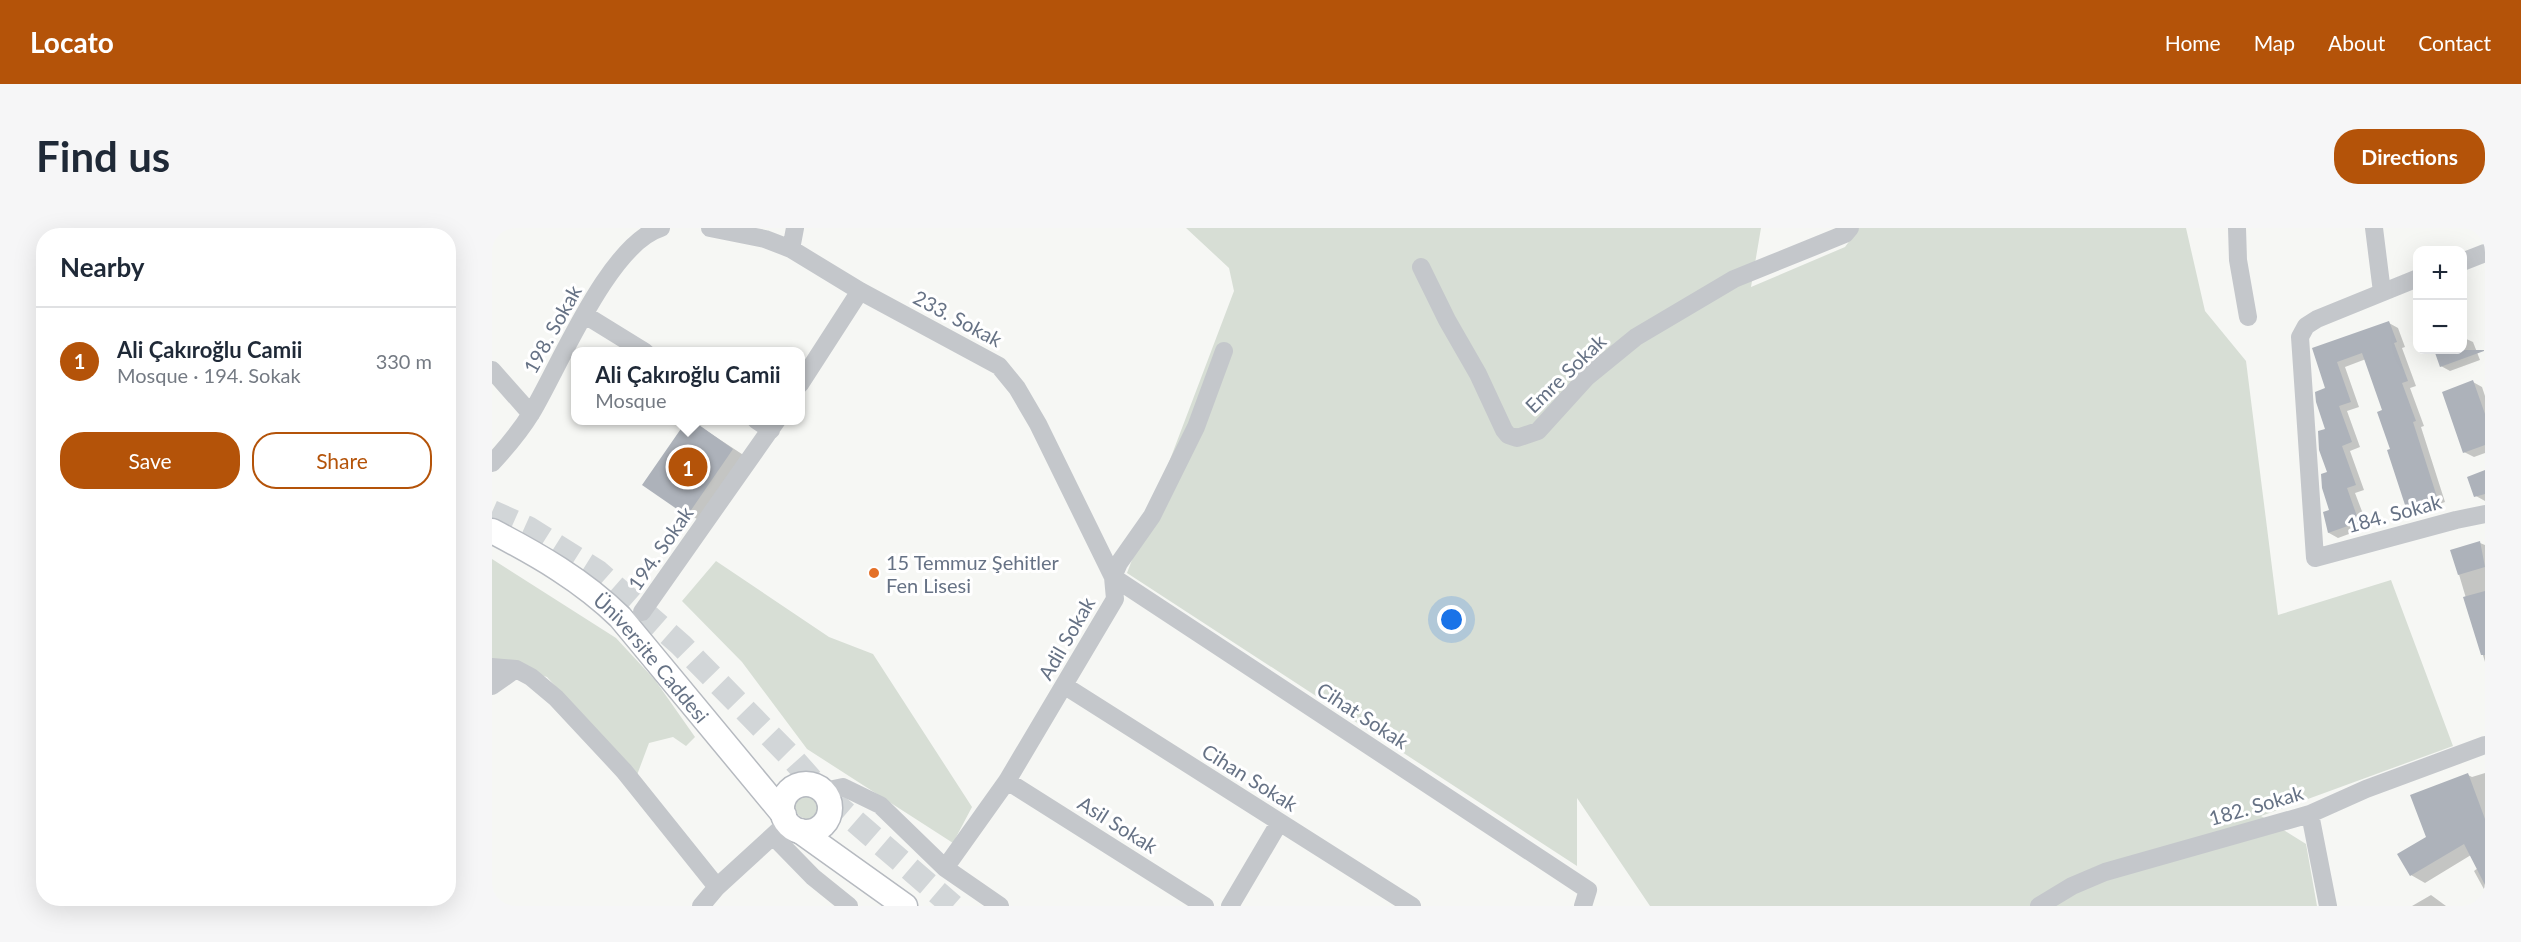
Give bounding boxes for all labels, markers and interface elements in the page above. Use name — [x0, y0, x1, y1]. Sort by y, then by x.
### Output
text: Locato — [30, 25, 114, 59]
text: Home — [2165, 30, 2221, 55]
text: Map — [2254, 30, 2295, 55]
text: About — [2328, 30, 2385, 55]
text: Contact — [2418, 30, 2491, 55]
button: Directions — [2334, 129, 2485, 184]
text: Find us — [36, 131, 170, 181]
map controls — [2413, 246, 2467, 354]
button: + — [2413, 246, 2467, 300]
text: Nearby — [60, 251, 145, 283]
street label: 198. Sokak — [518, 280, 586, 377]
street label: 233. Sokak — [910, 285, 1007, 352]
button: − — [2413, 300, 2467, 354]
street label: Emre Sokak — [1520, 328, 1611, 417]
text: Ali Çakıroğlu Camii — [117, 336, 302, 363]
popup — [571, 347, 805, 425]
text: 1 — [74, 349, 85, 373]
text: 330 m — [376, 349, 432, 373]
text: Ali Çakıroğlu Camii — [595, 361, 781, 388]
text: Mosque · 194. Sokak — [117, 363, 301, 387]
text: Mosque — [595, 388, 667, 412]
button: Save — [60, 432, 240, 489]
button: Share — [252, 432, 432, 489]
pin: 1 — [668, 444, 708, 490]
street label: 184. Sokak — [2344, 489, 2445, 537]
street label: 194. Sokak — [622, 501, 698, 595]
place label: 15 Temmuz Şehitler Fen Lisesi — [886, 550, 1060, 597]
marker: 15 Temmuz Şehitler Fen Lisesi — [867, 566, 881, 580]
street label: Üniversite Caddesi — [589, 587, 714, 727]
street label: Adil Sokak — [1033, 592, 1100, 684]
your location — [1437, 605, 1466, 634]
street label: Cihat Sokak — [1313, 677, 1414, 754]
street label: Cihan Sokak — [1198, 738, 1303, 816]
street label: 182. Sokak — [2206, 780, 2307, 830]
street label: Asil Sokak — [1074, 790, 1163, 858]

